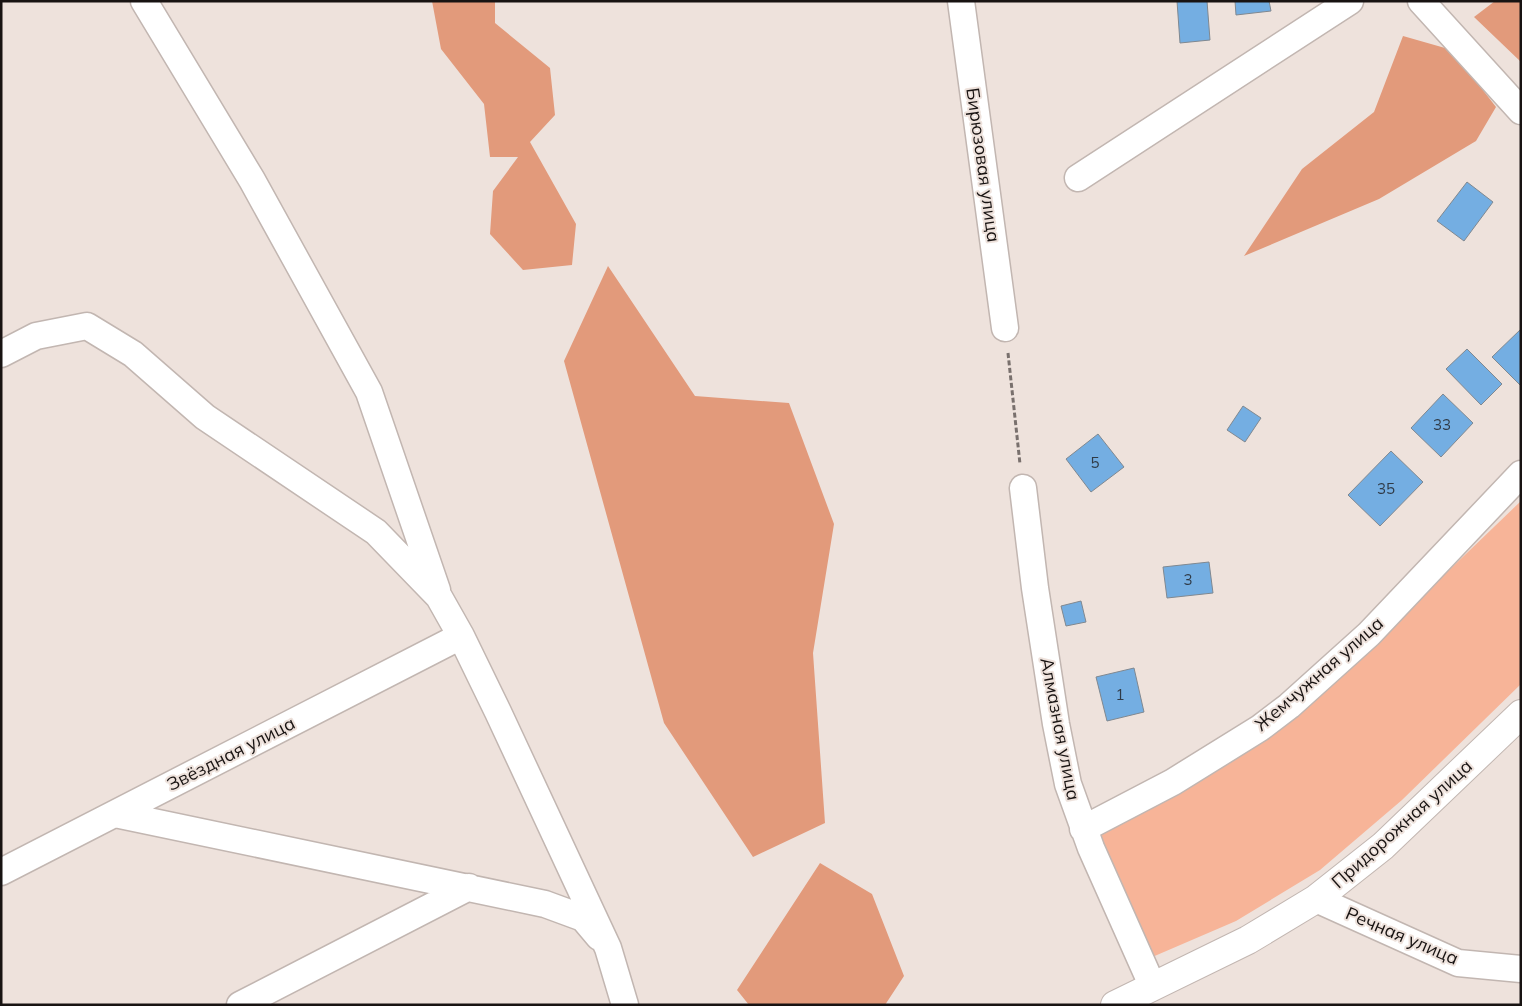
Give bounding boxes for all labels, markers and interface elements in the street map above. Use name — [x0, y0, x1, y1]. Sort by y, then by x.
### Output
street label: Бирюзовая улица — [961, 86, 1006, 244]
house number: 33 — [1433, 415, 1451, 434]
house number: 5 — [1090, 453, 1100, 472]
house number: 35 — [1377, 479, 1395, 498]
house number: 3 — [1183, 570, 1193, 589]
street label: Жемчужная улица — [1250, 611, 1388, 736]
street label: Алмазная улица — [1035, 656, 1086, 802]
house number: 1 — [1115, 685, 1125, 704]
street label: Звёздная улица — [163, 711, 299, 796]
street label: Придорожная улица — [1326, 754, 1477, 893]
street label: Речная улица — [1342, 901, 1462, 970]

